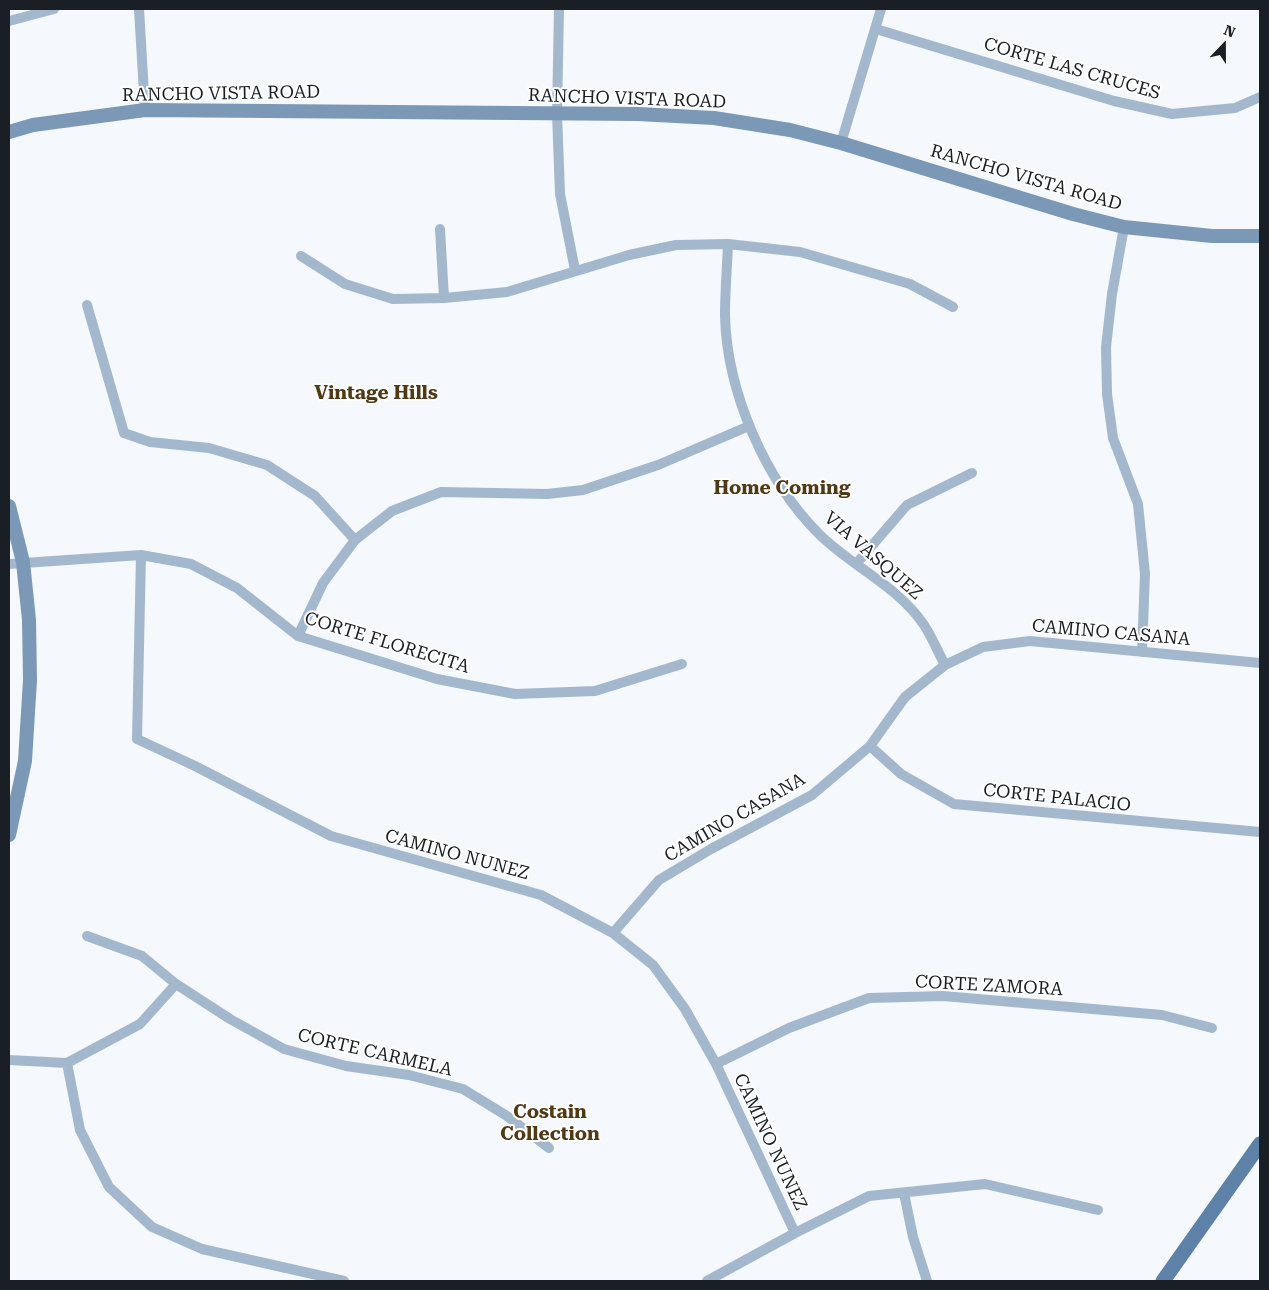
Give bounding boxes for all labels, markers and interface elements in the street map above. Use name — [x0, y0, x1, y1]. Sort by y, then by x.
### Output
north arrow — [1199, 20, 1249, 70]
text: N — [1222, 22, 1238, 41]
street label: CORTE LAS CRUCES — [981, 33, 1163, 105]
street label: RANCHO VISTA ROAD — [122, 81, 320, 107]
street label: RANCHO VISTA ROAD — [528, 85, 726, 113]
street label: RANCHO VISTA ROAD — [928, 140, 1124, 216]
district label: Vintage Hills — [314, 382, 438, 404]
district label: Home Coming — [714, 477, 850, 499]
street label: VIA VASQUEZ — [819, 507, 927, 605]
street label: CORTE FLORECITA — [302, 608, 472, 678]
street label: CAMINO CASANA — [1031, 615, 1191, 651]
street label: CAMINO CASANA — [661, 769, 809, 867]
street label: CORTE PALACIO — [982, 780, 1132, 816]
street label: CAMINO NUNEZ — [382, 825, 532, 885]
street label: CORTE ZAMORA — [915, 971, 1063, 1001]
street label: CORTE CARMELA — [296, 1025, 454, 1081]
street label: CAMINO NUNEZ — [729, 1070, 811, 1214]
district label: Costain Collection — [500, 1101, 600, 1145]

